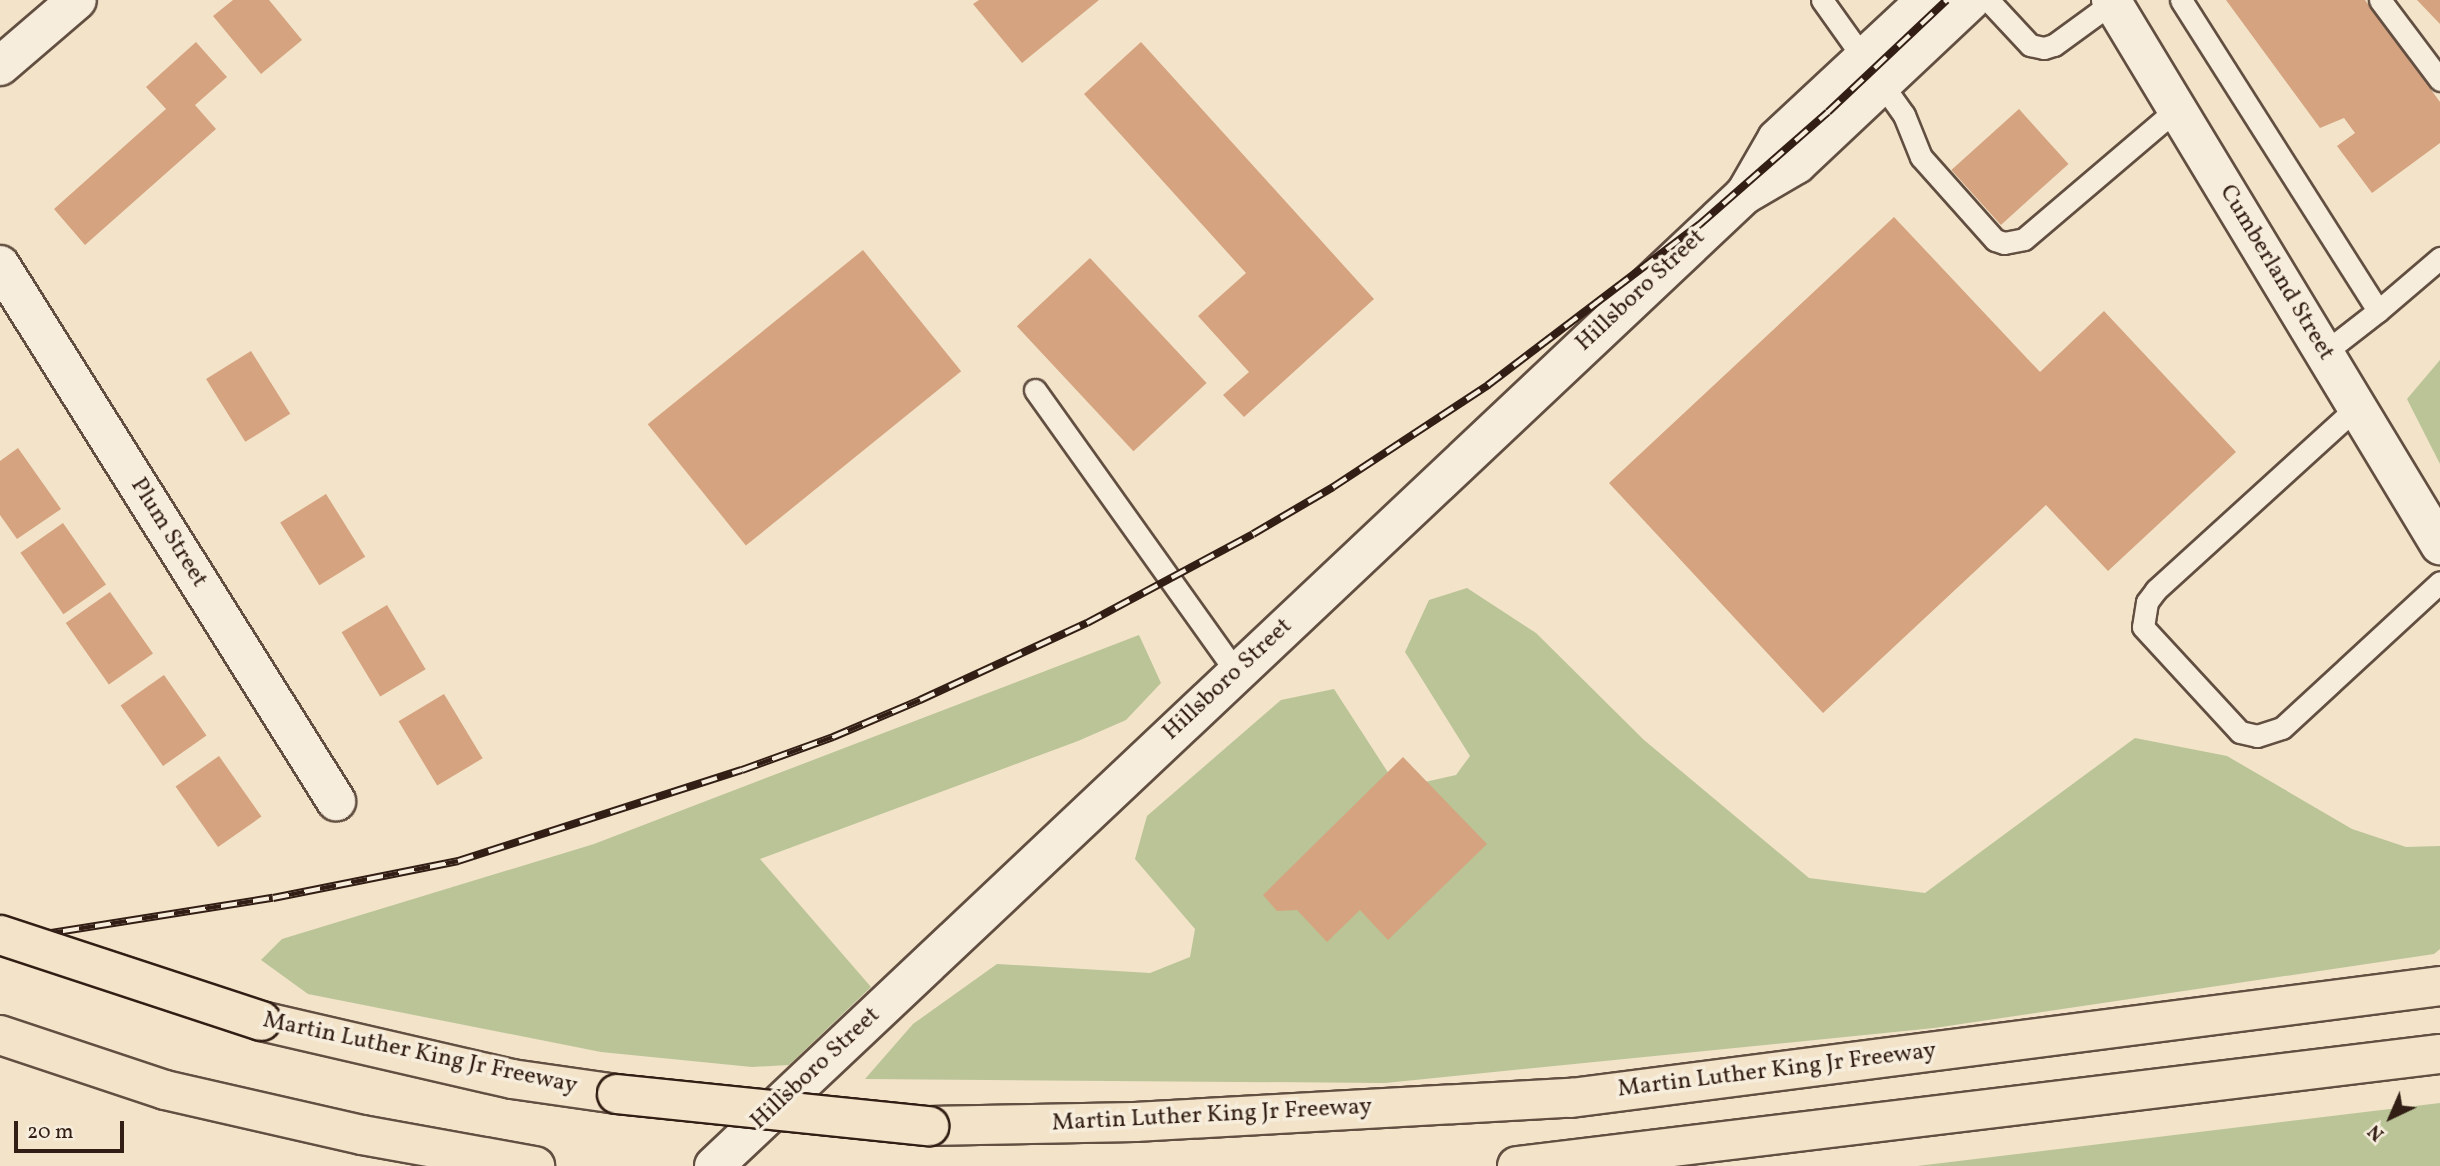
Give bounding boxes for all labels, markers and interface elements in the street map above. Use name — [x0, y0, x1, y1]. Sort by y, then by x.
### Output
street label: Cumberland Street — [2212, 180, 2340, 366]
street label: Hillsboro Street — [1570, 224, 1712, 358]
street label: Plum Street — [123, 473, 213, 593]
street label: Hillsboro Street — [1157, 613, 1299, 747]
street label: Hillsboro Street — [745, 1002, 887, 1136]
street label: Martin Luther King Jr Freeway — [260, 1007, 580, 1101]
street label: Martin Luther King Jr Freeway — [1616, 1037, 1938, 1105]
north arrow — [2356, 1082, 2426, 1152]
street label: Martin Luther King Jr Freeway — [1051, 1093, 1373, 1139]
scale bar — [18, 1106, 128, 1150]
text: 20 m — [27, 1118, 73, 1147]
text: N — [2362, 1118, 2390, 1146]

